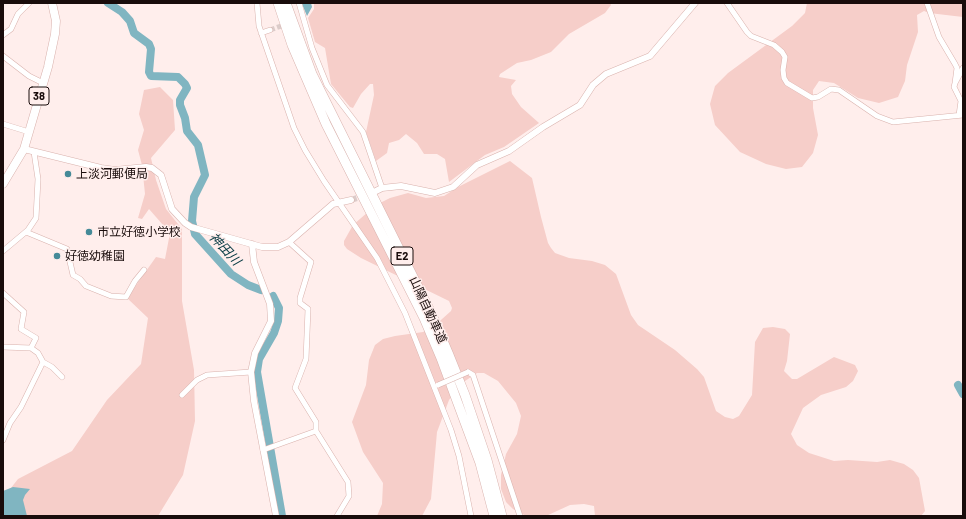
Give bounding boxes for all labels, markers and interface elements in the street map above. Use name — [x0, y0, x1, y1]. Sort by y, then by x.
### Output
road number: 38 — [29, 87, 49, 105]
place label: 上淡河郵便局 — [76, 167, 148, 181]
marker: 上淡河郵便局 — [63, 169, 73, 179]
place label: 市立好徳小学校 — [97, 225, 181, 239]
marker: 市立好徳小学校 — [84, 227, 94, 237]
water label: 神田川 — [206, 229, 244, 269]
road number: E2 — [391, 247, 413, 265]
place label: 好徳幼稚園 — [65, 249, 125, 263]
marker: 好徳幼稚園 — [52, 251, 62, 261]
street label: 山陽自動車道 — [406, 274, 450, 346]

